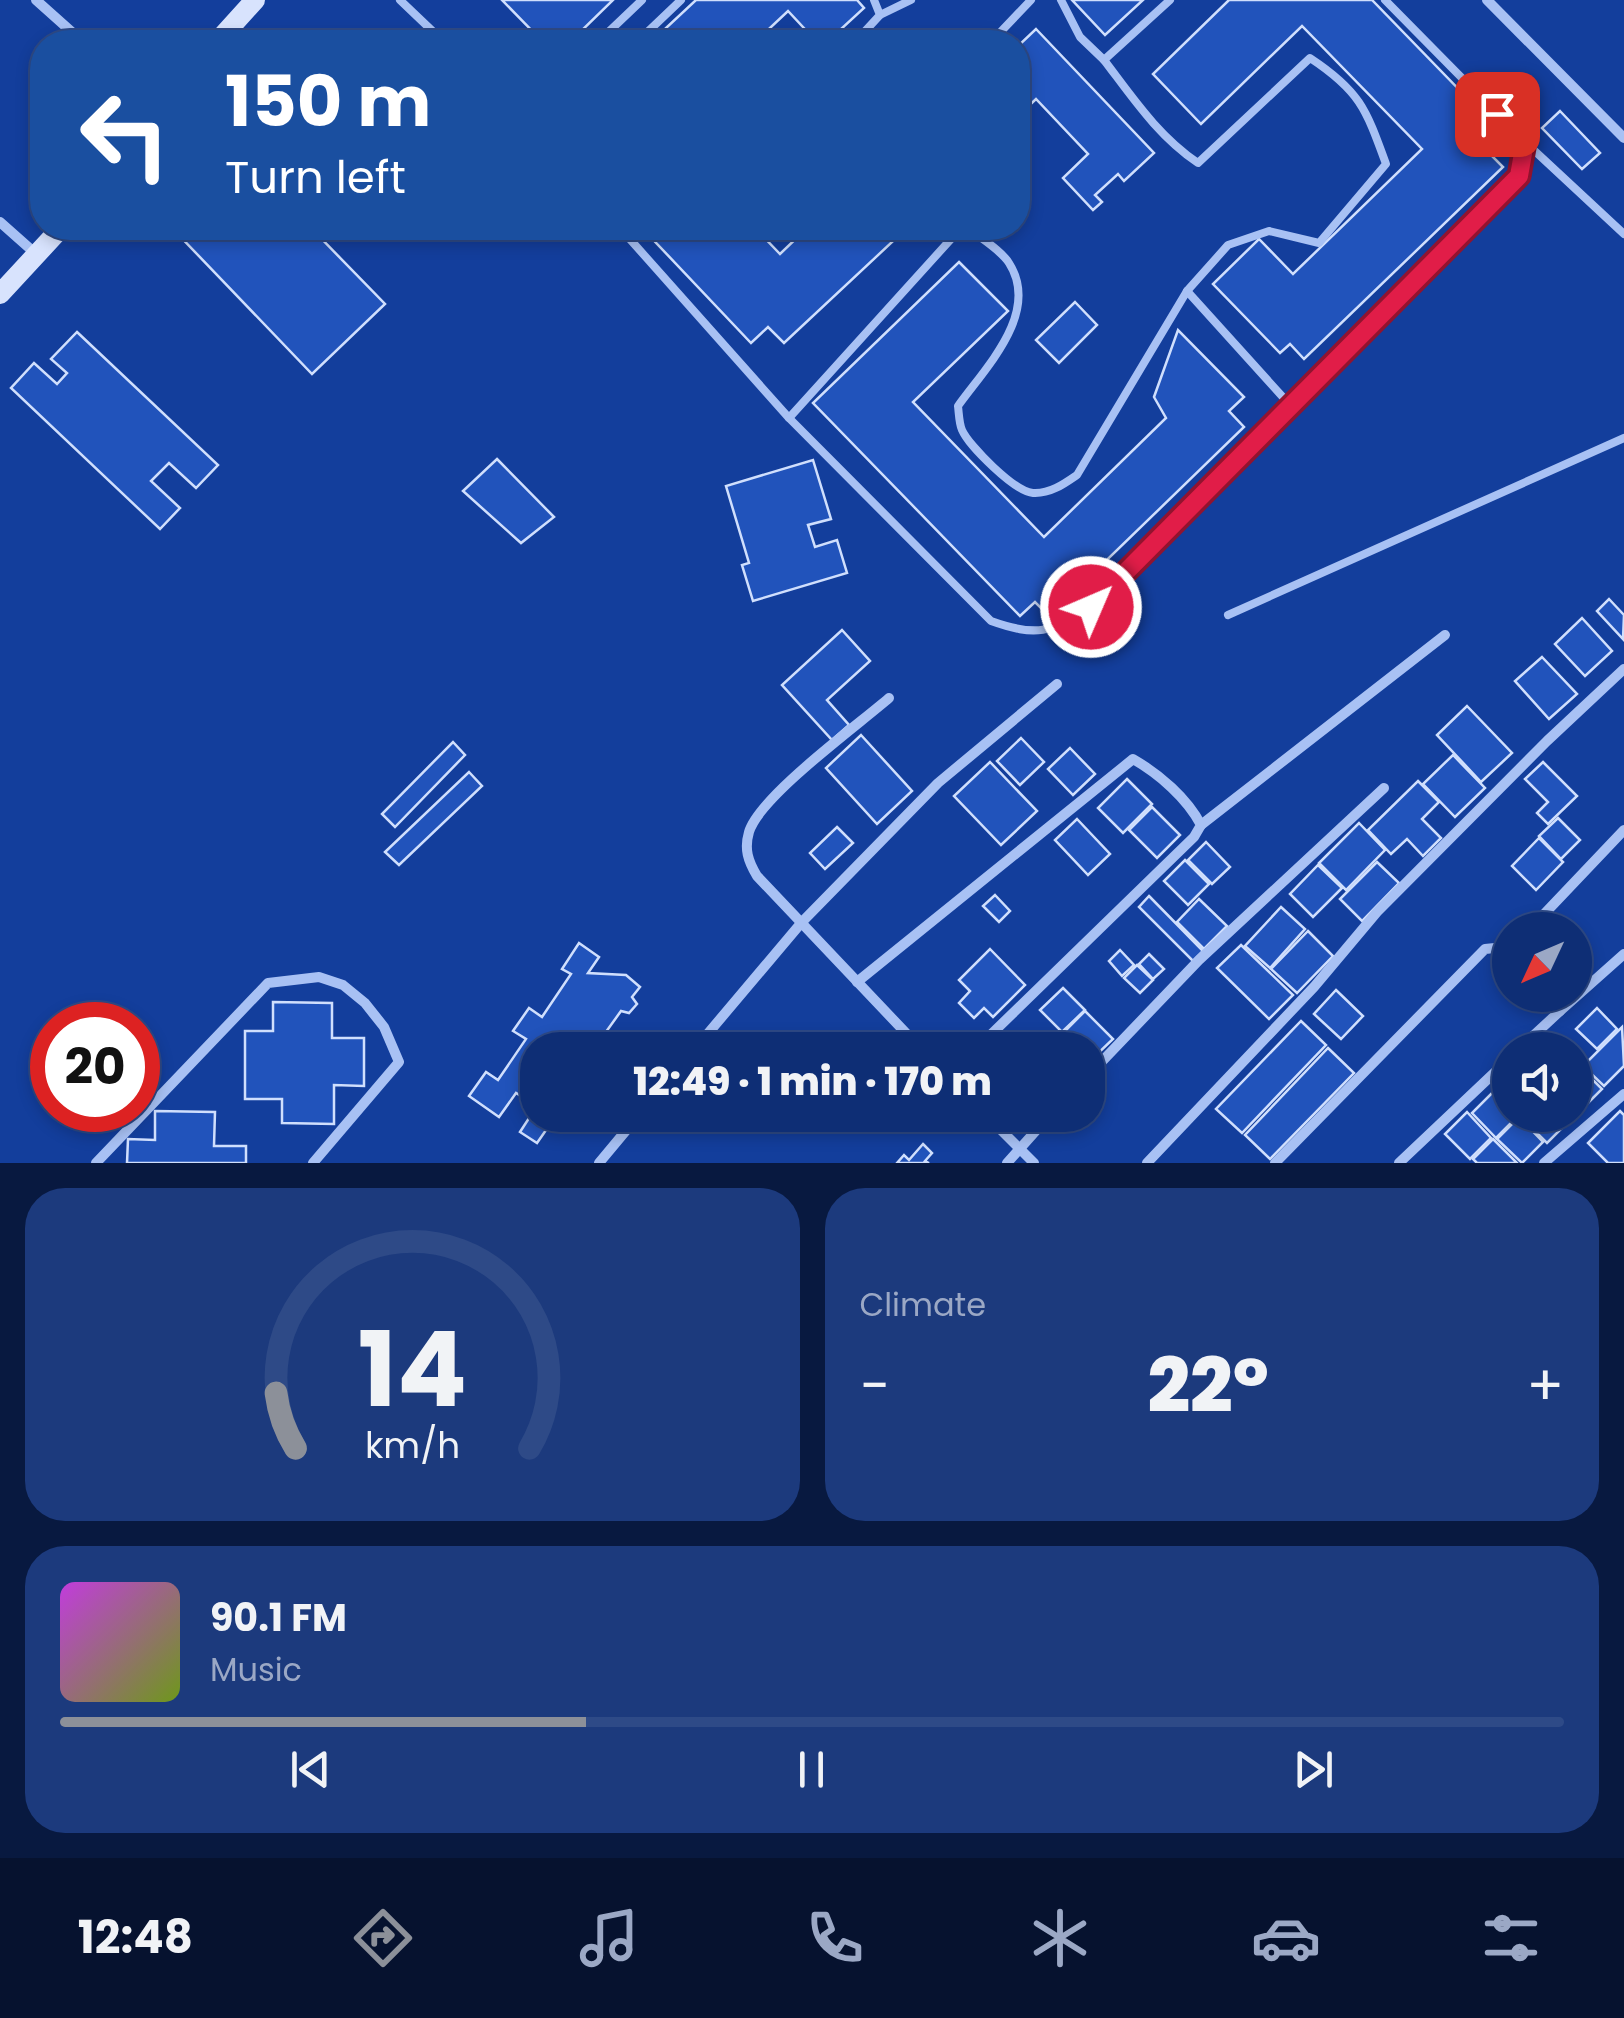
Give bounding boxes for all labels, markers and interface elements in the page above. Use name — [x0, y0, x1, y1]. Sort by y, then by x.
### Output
text: 150 m — [225, 52, 431, 151]
icon: left — [60, 70, 190, 200]
pin — [1455, 72, 1540, 157]
icon: arrive — [1470, 87, 1525, 142]
text: Turn left — [225, 146, 406, 209]
position arrow — [1039, 555, 1143, 659]
north arrow — [1492, 912, 1592, 1012]
map controls — [1492, 912, 1592, 1132]
speed limit sign: 20 — [30, 1002, 160, 1132]
button: sound — [1492, 1032, 1592, 1132]
text: 12:49 · 1 min · 170 m — [633, 1055, 992, 1108]
text: Climate — [860, 1282, 986, 1327]
text: 14 — [357, 1297, 467, 1442]
text: 22° — [1147, 1333, 1269, 1438]
text: − — [860, 1347, 890, 1424]
text: + — [1526, 1347, 1564, 1424]
text: km/h — [365, 1420, 460, 1471]
text: 90.1 FM — [210, 1591, 347, 1644]
text: Music — [210, 1647, 302, 1692]
icon: previous — [283, 1742, 338, 1797]
icon: pause — [784, 1742, 839, 1797]
icon: next — [1286, 1742, 1341, 1797]
icon: directions — [348, 1903, 418, 1973]
icon: music — [574, 1903, 644, 1973]
icon: phone — [800, 1903, 870, 1973]
icon: climate — [1025, 1903, 1095, 1973]
icon: car — [1251, 1903, 1321, 1973]
icon: filters — [1476, 1903, 1546, 1973]
text: 12:48 — [78, 1906, 193, 1969]

